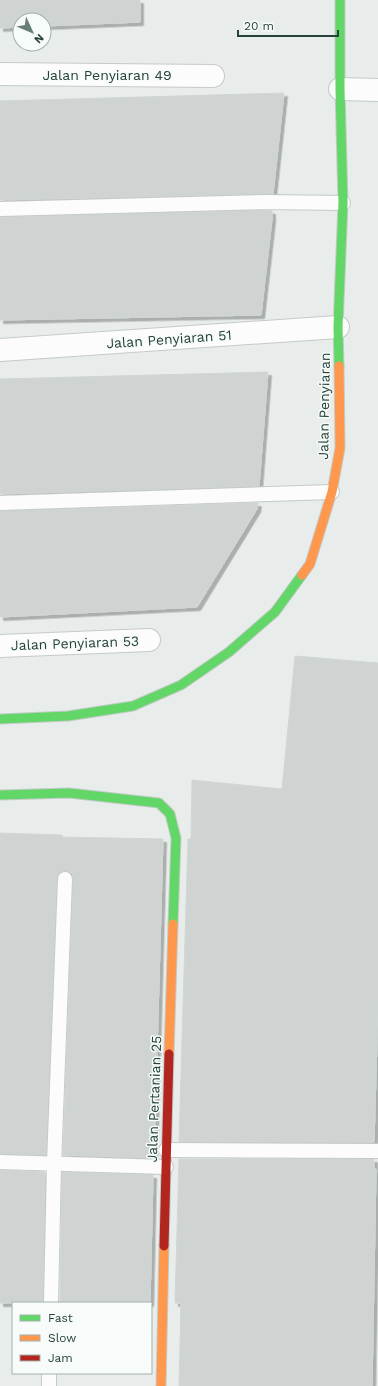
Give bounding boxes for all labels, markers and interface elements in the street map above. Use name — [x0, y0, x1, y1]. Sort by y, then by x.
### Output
north arrow — [12, 12, 52, 52]
scale bar — [238, 12, 338, 38]
text: 20 m — [244, 19, 274, 33]
text: N — [31, 31, 46, 46]
street label: Jalan Penyiaran 49 — [42, 67, 172, 83]
street label: Jalan Penyiaran 51 — [106, 327, 232, 351]
street label: Jalan Penyiaran — [315, 352, 333, 460]
street label: Jalan Penyiaran 53 — [11, 633, 139, 653]
street label: Jalan Pertanian 25 — [144, 1035, 164, 1163]
legend — [12, 1302, 152, 1374]
text: Fast — [48, 1311, 73, 1325]
text: Slow — [48, 1331, 76, 1345]
text: Jam — [48, 1351, 73, 1365]

